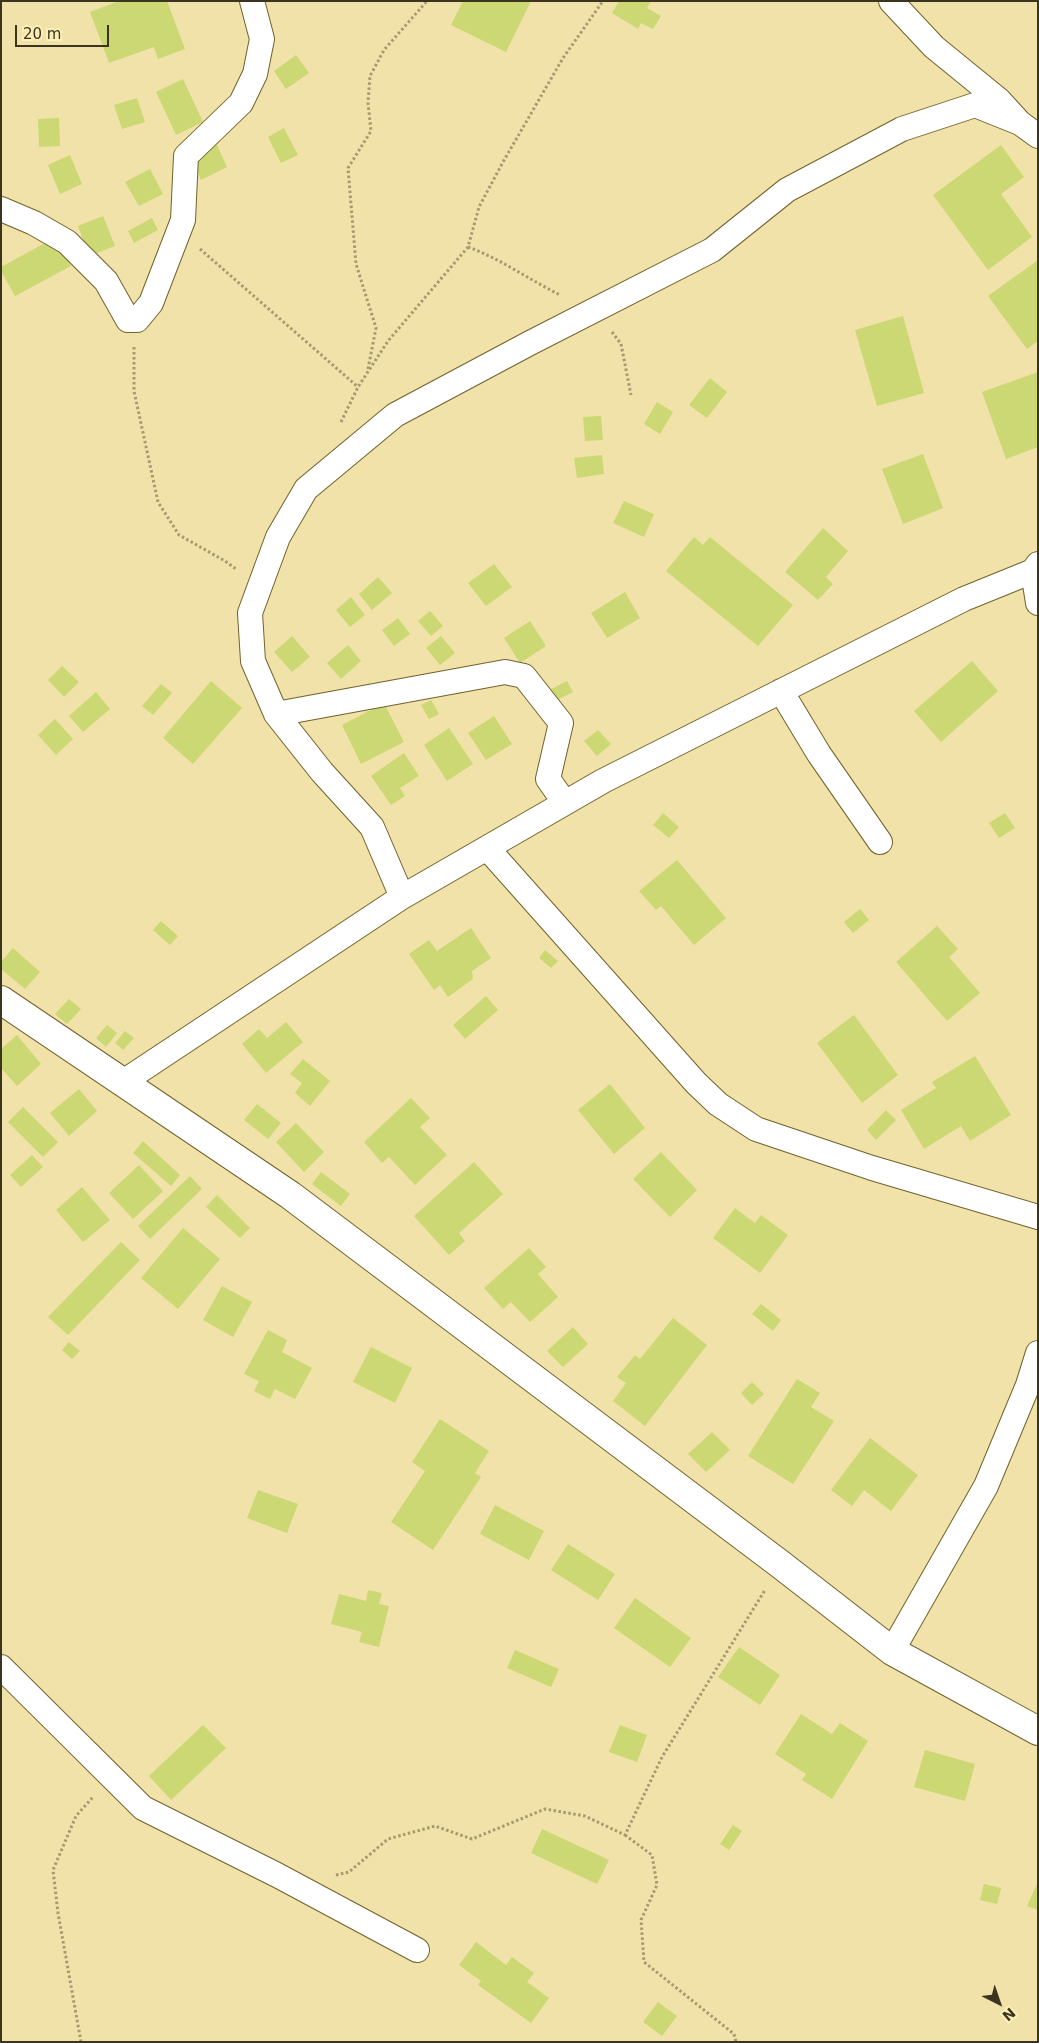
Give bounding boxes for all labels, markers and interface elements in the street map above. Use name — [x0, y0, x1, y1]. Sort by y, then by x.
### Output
scale bar — [18, 15, 111, 47]
text: 20 m — [23, 25, 61, 43]
north arrow — [974, 1978, 1024, 2028]
text: N — [999, 2004, 1019, 2024]

